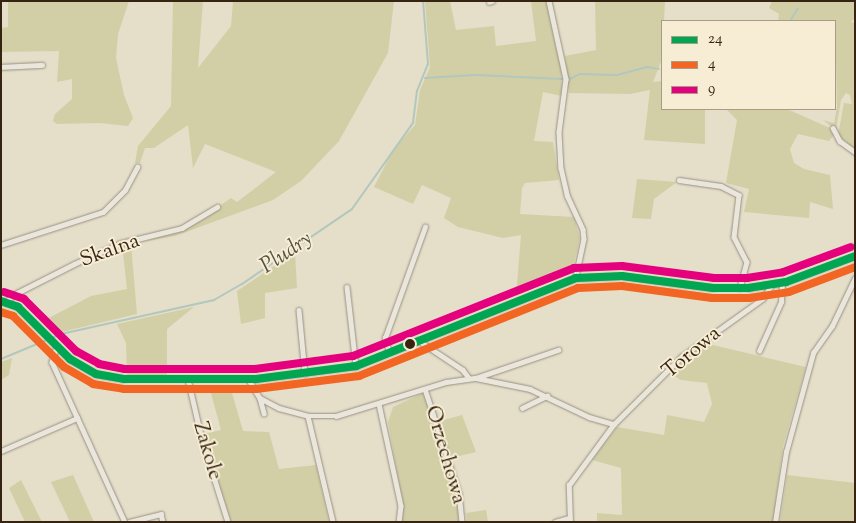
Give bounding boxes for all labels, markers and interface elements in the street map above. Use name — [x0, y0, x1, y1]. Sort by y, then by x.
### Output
legend — [661, 20, 836, 110]
text: 24 — [708, 29, 723, 50]
text: 4 — [708, 54, 716, 75]
text: 9 — [708, 79, 715, 100]
water label: Pludry — [256, 227, 318, 281]
street label: Skalna — [77, 229, 143, 273]
street label: Torowa — [658, 321, 726, 385]
unlabelled marker — [405, 339, 415, 349]
street label: Orzechowa — [419, 403, 471, 507]
street label: Zakole — [187, 419, 227, 483]

